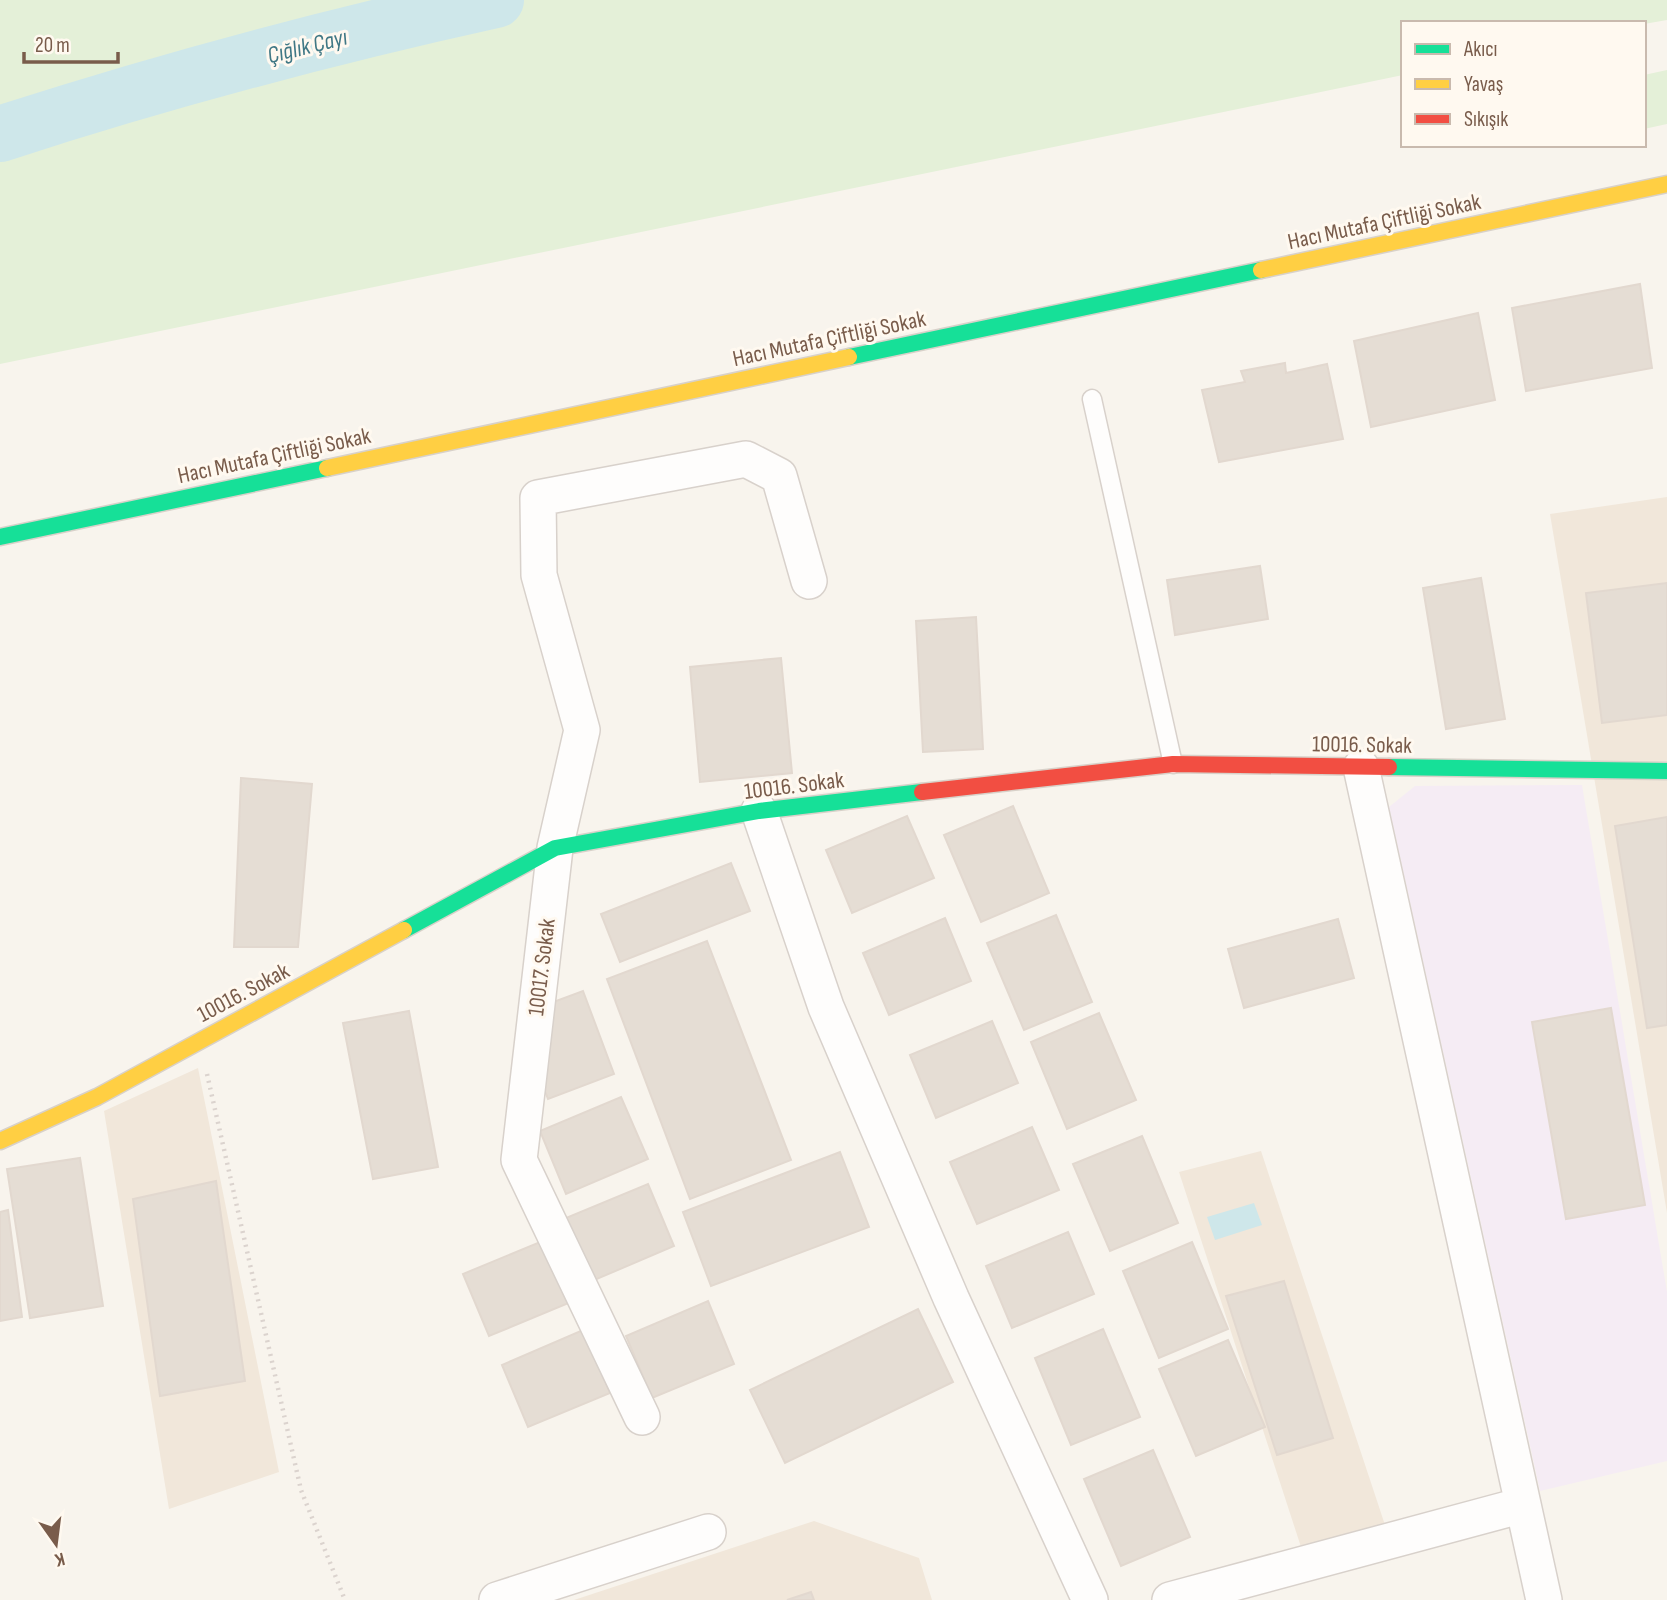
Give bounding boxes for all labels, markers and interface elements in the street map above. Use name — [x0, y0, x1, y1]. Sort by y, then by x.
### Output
scale bar — [24, 21, 119, 65]
legend — [1401, 21, 1646, 147]
water label: Çığlık Çayı — [264, 22, 351, 70]
text: 20 m — [35, 33, 70, 58]
text: Akıcı — [1463, 37, 1497, 62]
text: Yavaş — [1464, 72, 1503, 97]
text: Sıkışık — [1464, 107, 1508, 132]
street label: Hacı Mutafa Çiftliği Sokak — [1285, 188, 1483, 256]
street label: Hacı Mutafa Çiftliği Sokak — [730, 305, 928, 373]
street label: Hacı Mutafa Çiftliği Sokak — [175, 422, 373, 490]
street label: 10016. Sokak — [1312, 730, 1412, 760]
street label: 10016. Sokak — [743, 766, 846, 806]
street label: 10017. Sokak — [522, 917, 562, 1017]
street label: 10016. Sokak — [193, 957, 294, 1029]
north arrow — [21, 1509, 91, 1579]
text: K — [52, 1547, 67, 1571]

